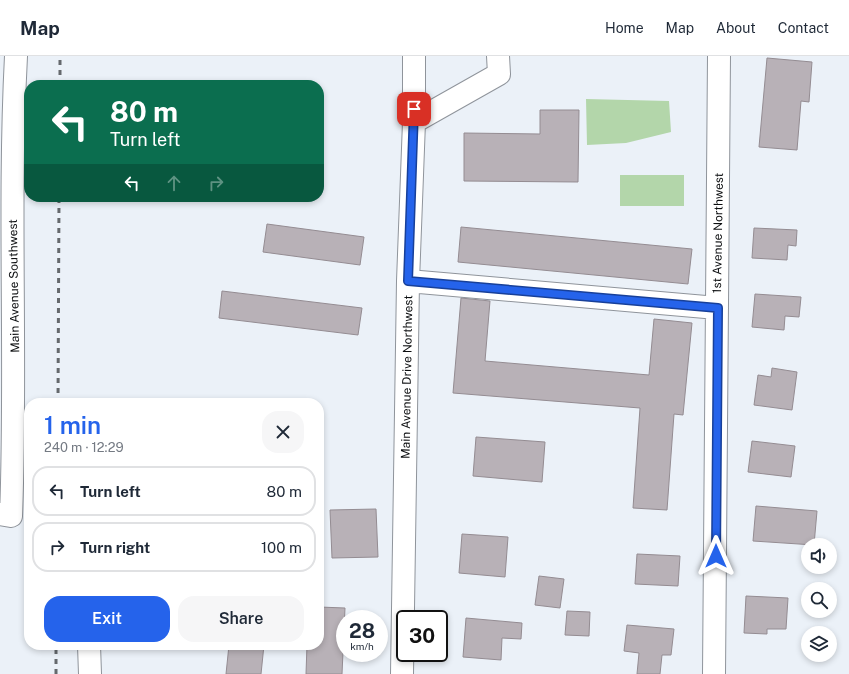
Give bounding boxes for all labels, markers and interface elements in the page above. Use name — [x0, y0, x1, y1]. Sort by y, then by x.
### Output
text: Map — [20, 17, 60, 39]
text: Home — [605, 20, 644, 36]
text: Map — [666, 20, 694, 36]
text: About — [716, 20, 756, 36]
text: Contact — [778, 20, 829, 36]
pin — [397, 92, 431, 126]
text: 80 m — [110, 95, 178, 128]
icon: left — [44, 96, 96, 148]
icon: arrive — [403, 98, 425, 120]
text: Turn left — [110, 129, 180, 150]
icon: left — [121, 172, 143, 194]
icon: ahead — [163, 172, 185, 194]
icon: right — [205, 172, 227, 194]
street label: 1st Avenue Northwest — [710, 172, 726, 293]
street label: Main Avenue Southwest — [6, 219, 22, 353]
street label: Main Avenue Drive Northwest — [399, 295, 415, 459]
text: 1 min — [44, 411, 101, 439]
button: close — [262, 411, 304, 453]
text: 240 m · 12:29 — [44, 440, 124, 455]
icon: left — [46, 480, 68, 502]
text: Turn left — [80, 483, 141, 500]
text: 80 m — [267, 483, 302, 500]
position arrow — [695, 535, 737, 577]
icon: right — [46, 536, 68, 558]
map controls — [801, 538, 837, 662]
button: sound — [801, 538, 837, 574]
text: Turn right — [80, 539, 150, 556]
text: 100 m — [261, 539, 302, 556]
button: search — [801, 582, 837, 618]
button: Exit — [44, 596, 170, 642]
button: Share — [178, 596, 304, 642]
speed limit sign: 30 — [396, 610, 448, 662]
text: 28 — [349, 619, 375, 643]
button: layers — [801, 626, 837, 662]
text: km/h — [350, 640, 374, 652]

